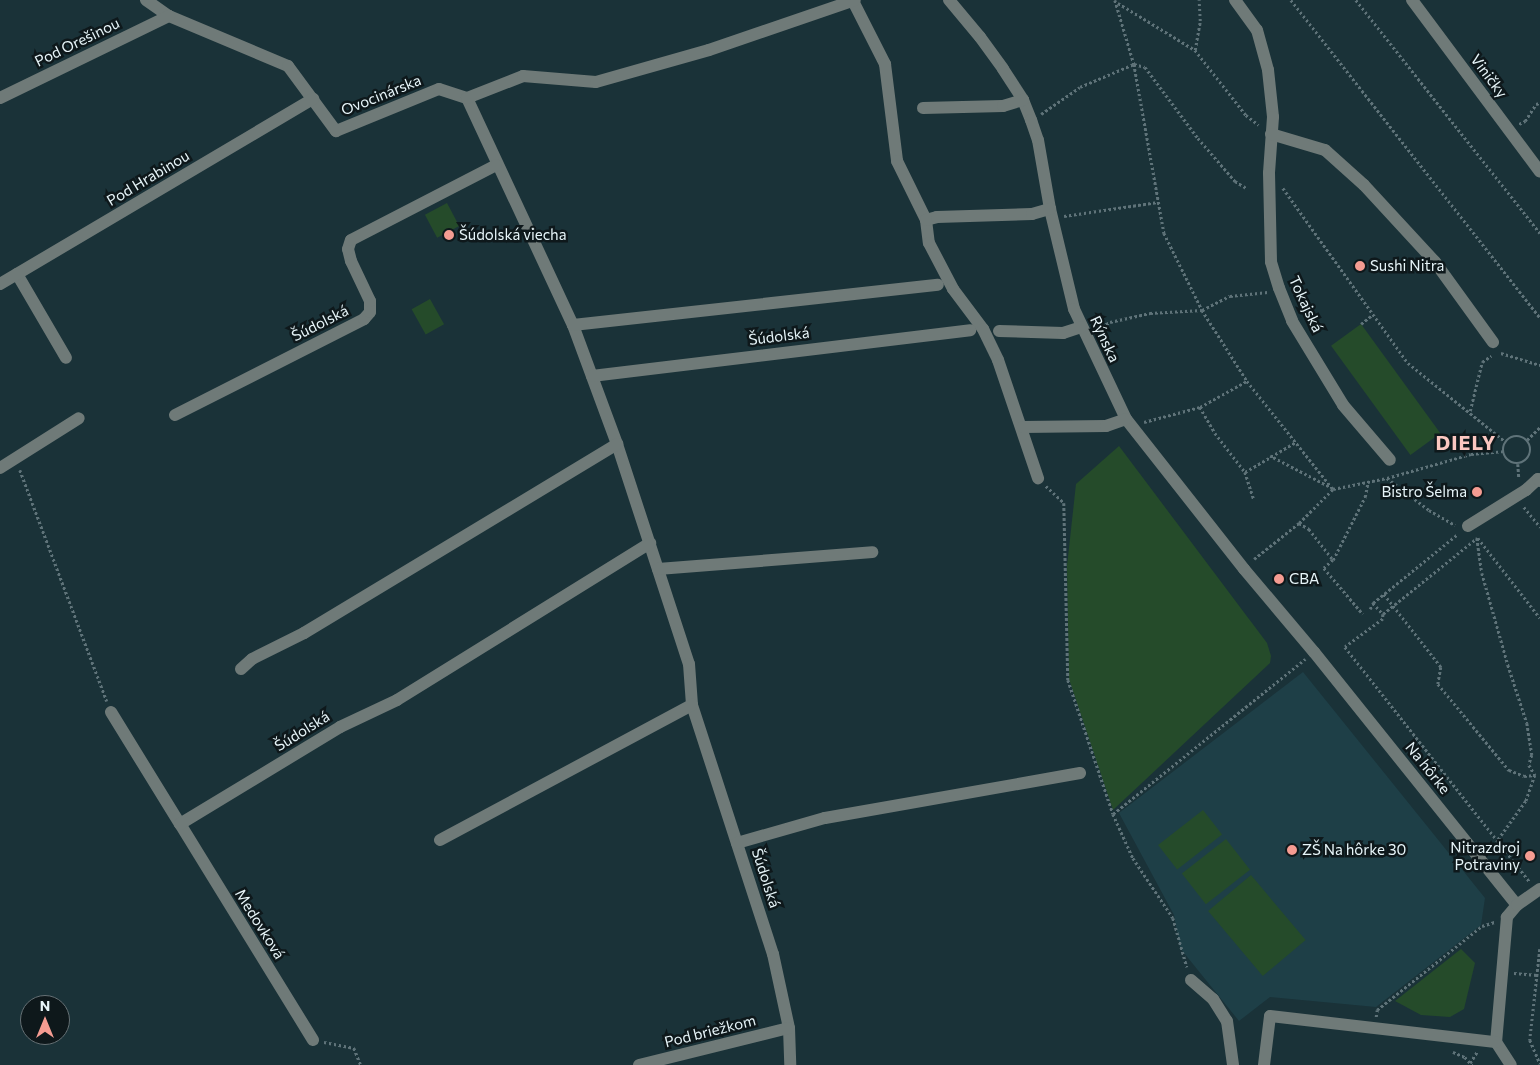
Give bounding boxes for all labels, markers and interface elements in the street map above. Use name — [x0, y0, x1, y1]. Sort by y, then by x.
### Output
street label: Pod Orešinou — [32, 14, 122, 70]
street label: Viničky — [1467, 51, 1511, 101]
street label: Ovocinárska — [338, 71, 424, 119]
street label: Pod Hrabinou — [103, 146, 193, 210]
place label: Šúdolská viecha — [459, 226, 567, 244]
marker: Šúdolská viecha — [443, 229, 455, 241]
place label: Sushi Nitra — [1370, 257, 1444, 275]
marker: Sushi Nitra — [1354, 260, 1366, 272]
street label: Tokajská — [1285, 273, 1327, 335]
street label: Šúdolská — [289, 301, 351, 345]
street label: Rýnska — [1086, 313, 1124, 365]
street label: Šúdolská — [747, 323, 811, 349]
district label: DIELY — [1435, 430, 1497, 454]
place label: Bistro Šelma — [1382, 483, 1467, 501]
marker: Bistro Šelma — [1471, 486, 1483, 498]
place label: CBA — [1289, 570, 1319, 588]
marker: CBA — [1273, 573, 1285, 585]
street label: Šúdolská — [271, 707, 333, 755]
street label: Na hôrke — [1402, 739, 1454, 797]
place label: Nitrazdroj Potraviny — [1450, 838, 1520, 873]
place label: ZŠ Na hôrke 30 — [1302, 841, 1406, 859]
marker: ZŠ Na hôrke 30 — [1286, 844, 1298, 856]
street label: Šúdolská — [748, 846, 784, 910]
marker: Nitrazdroj Potraviny — [1524, 850, 1536, 862]
street label: Medovková — [231, 886, 289, 962]
north arrow — [20, 995, 70, 1045]
text: N — [40, 997, 50, 1014]
street label: Pod briežkom — [662, 1011, 758, 1051]

